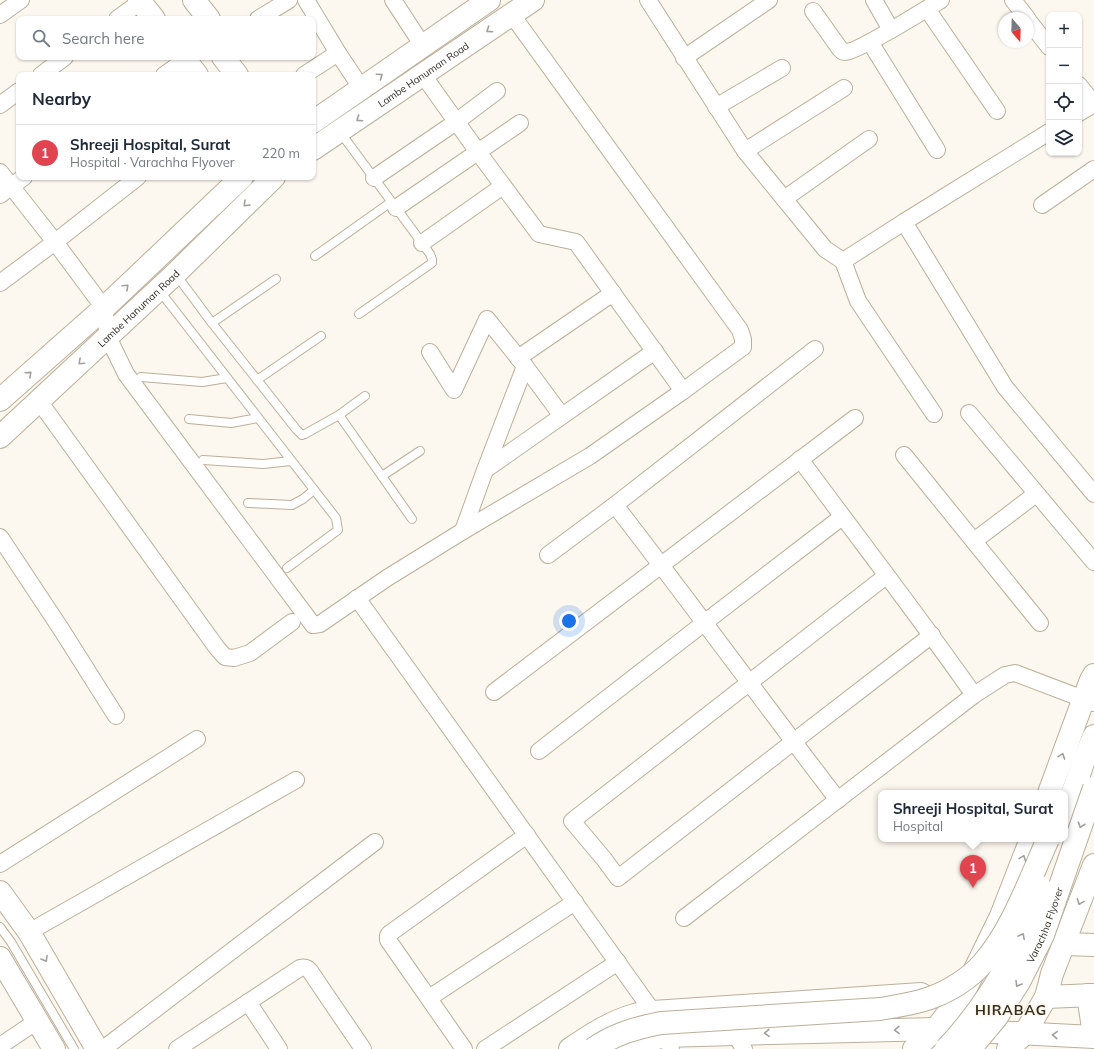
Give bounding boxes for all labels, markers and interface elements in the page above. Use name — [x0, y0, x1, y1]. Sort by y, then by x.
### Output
north arrow — [998, 12, 1034, 48]
map controls — [1046, 12, 1082, 156]
button: + — [1046, 12, 1082, 48]
search box — [16, 16, 316, 60]
one-way arrow — [486, 25, 493, 33]
icon: search — [30, 27, 52, 49]
text: Search here — [62, 29, 144, 48]
street label: Lambe Hanuman Road — [375, 39, 472, 110]
button: − — [1046, 48, 1082, 84]
one-way arrow — [375, 74, 382, 81]
button: locate — [1046, 84, 1082, 120]
text: Nearby — [32, 88, 91, 109]
one-way arrow — [356, 114, 363, 121]
button: layers — [1046, 120, 1082, 156]
text: Shreeji Hospital, Surat — [70, 135, 230, 154]
text: 1 — [41, 145, 49, 161]
text: 220 m — [262, 145, 300, 161]
text: Hospital · Varachha Flyover — [70, 154, 235, 170]
one-way arrow — [243, 199, 251, 207]
street label: Lambe Hanuman Road — [95, 267, 182, 350]
one-way arrow — [121, 285, 128, 292]
one-way arrow — [78, 357, 86, 364]
one-way arrow — [24, 372, 32, 379]
your location — [559, 611, 579, 631]
one-way arrow — [1057, 753, 1066, 760]
popup — [878, 790, 1068, 842]
text: Shreeji Hospital, Surat — [893, 799, 1053, 818]
text: Hospital — [893, 818, 943, 834]
one-way arrow — [1077, 821, 1086, 828]
pin: 1 — [960, 855, 986, 888]
one-way arrow — [1019, 855, 1027, 862]
street label: Varachha Flyover — [1024, 885, 1066, 965]
one-way arrow — [1077, 898, 1085, 905]
one-way arrow — [1018, 932, 1025, 940]
one-way arrow — [40, 955, 47, 962]
one-way arrow — [1015, 980, 1022, 987]
district label: HIRABAG — [975, 1001, 1047, 1019]
one-way arrow — [894, 1026, 900, 1034]
one-way arrow — [764, 1029, 770, 1037]
one-way arrow — [1052, 1031, 1058, 1039]

